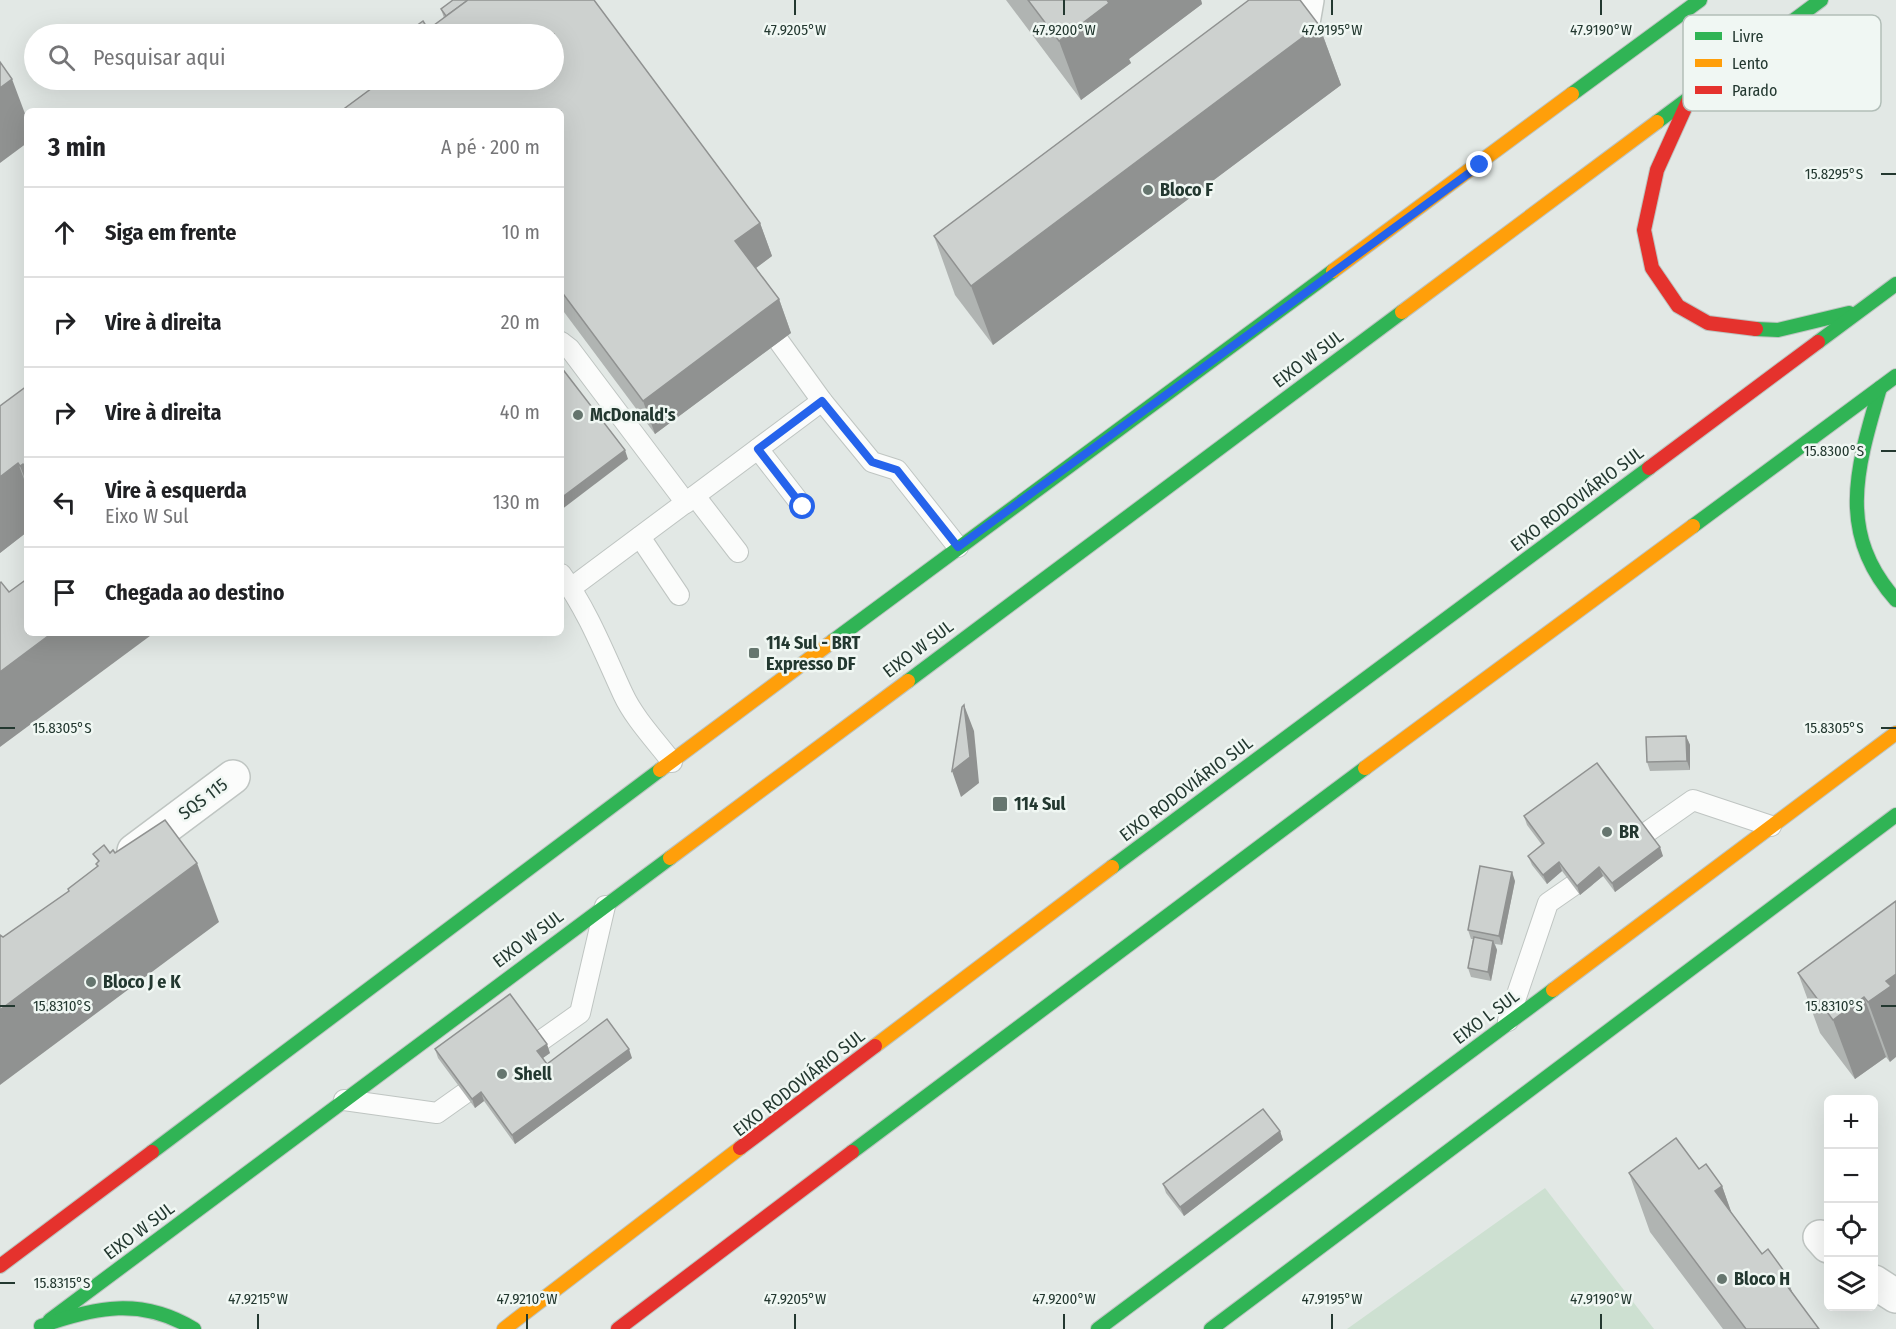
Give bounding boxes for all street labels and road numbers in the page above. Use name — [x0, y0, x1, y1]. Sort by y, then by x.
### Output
street label: EIXO W SUL — [1268, 325, 1348, 393]
street label: EIXO RODOVIÁRIO SUL — [1506, 441, 1648, 556]
street label: EIXO W SUL — [878, 615, 958, 683]
street label: EIXO RODOVIÁRIO SUL — [1115, 731, 1257, 846]
street label: SQS 115 — [174, 774, 232, 824]
street label: EIXO W SUL — [488, 905, 568, 973]
street label: EIXO L SUL — [1449, 985, 1523, 1049]
street label: EIXO RODOVIÁRIO SUL — [728, 1024, 869, 1141]
street label: EIXO W SUL — [99, 1197, 179, 1265]

